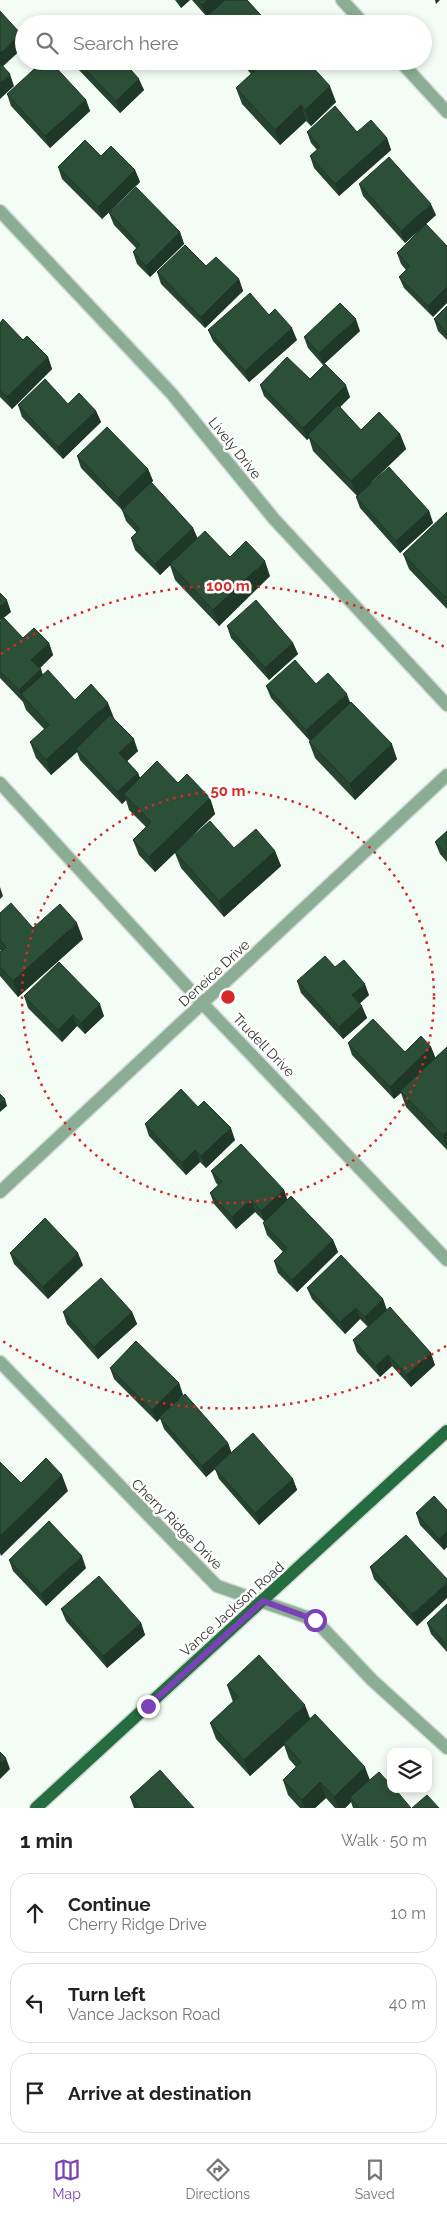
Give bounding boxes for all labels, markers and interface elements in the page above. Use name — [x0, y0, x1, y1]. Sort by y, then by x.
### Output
search box — [15, 15, 432, 70]
icon: search — [33, 29, 61, 57]
text: Search here — [73, 32, 179, 54]
street label: Lively Drive — [205, 414, 265, 482]
text: 100 m — [206, 577, 250, 595]
text: 50 m — [210, 782, 246, 800]
street label: Deneice Drive — [175, 936, 253, 1010]
centre of rings — [219, 988, 237, 1006]
street label: Trudell Drive — [230, 1010, 298, 1080]
street label: Cherry Ridge Drive — [128, 1475, 226, 1573]
street label: Vance Jackson Road — [177, 1558, 287, 1660]
route start — [304, 1609, 327, 1632]
route end — [137, 1695, 160, 1718]
map controls — [387, 1748, 432, 1793]
button: layers — [387, 1748, 432, 1793]
text: 1 min — [20, 1828, 73, 1853]
text: Walk · 50 m — [341, 1831, 427, 1850]
text: Continue — [68, 1893, 151, 1915]
icon: ahead — [21, 1899, 49, 1927]
text: 10 m — [391, 1904, 426, 1923]
text: Cherry Ridge Drive — [68, 1915, 207, 1934]
text: Turn left — [68, 1983, 145, 2005]
icon: left — [21, 1989, 49, 2017]
text: 40 m — [389, 1994, 426, 2013]
text: Vance Jackson Road — [68, 2005, 220, 2024]
icon: arrive — [21, 2079, 49, 2107]
text: Arrive at destination — [68, 2082, 252, 2104]
tab: Map — [52, 2156, 81, 2202]
tab: Directions — [185, 2156, 250, 2202]
tab: Saved — [355, 2156, 395, 2202]

